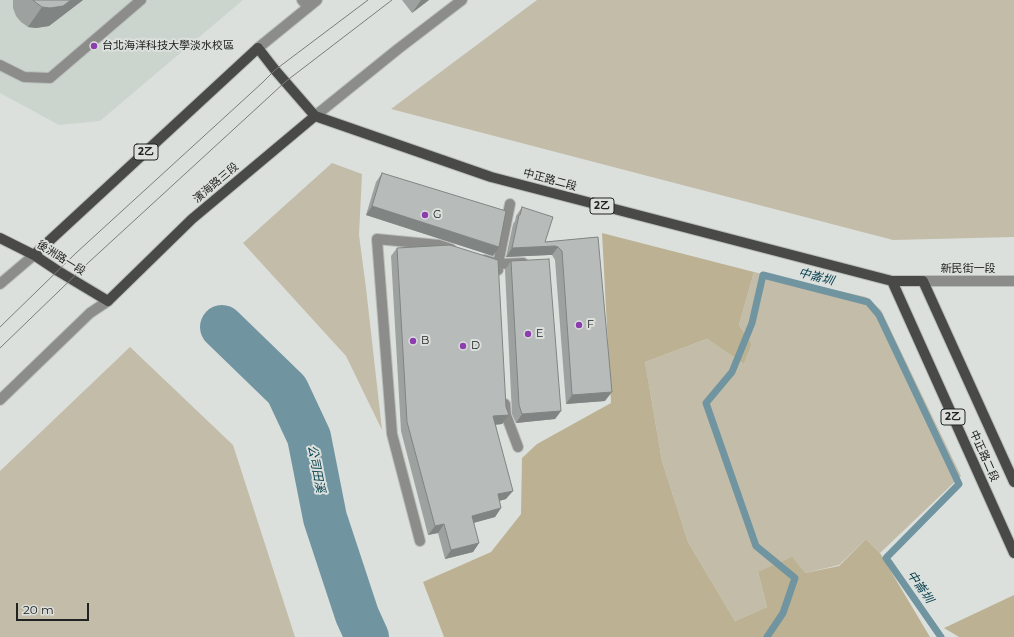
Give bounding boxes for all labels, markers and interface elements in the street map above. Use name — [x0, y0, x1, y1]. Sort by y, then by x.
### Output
place label: 台北海洋科技大學淡水校區 — [102, 39, 234, 53]
marker: 台北海洋科技大學淡水校區 — [89, 41, 99, 51]
road number: 2乙 — [134, 144, 158, 160]
street label: 濱海路三段 — [191, 160, 241, 206]
street label: 中正路二段 — [522, 167, 578, 193]
road number: 2乙 — [590, 198, 614, 214]
place label: G — [433, 208, 442, 222]
marker: G — [420, 210, 430, 220]
street label: 後洲路一段 — [34, 238, 88, 278]
street label: 新民街一段 — [941, 262, 995, 276]
water label: 中崙圳 — [797, 266, 835, 288]
place label: F — [587, 318, 594, 332]
marker: F — [574, 320, 584, 330]
place label: E — [536, 327, 543, 341]
marker: E — [523, 329, 533, 339]
place label: B — [421, 334, 429, 348]
marker: B — [408, 336, 418, 346]
place label: D — [471, 339, 480, 353]
marker: D — [458, 341, 468, 351]
road number: 2乙 — [941, 409, 965, 425]
street label: 中正路二段 — [967, 428, 1001, 484]
water label: 公司田溪 — [304, 444, 328, 494]
water label: 中崙圳 — [904, 568, 936, 606]
scale bar — [18, 595, 91, 621]
text: 20 m — [23, 602, 54, 617]

